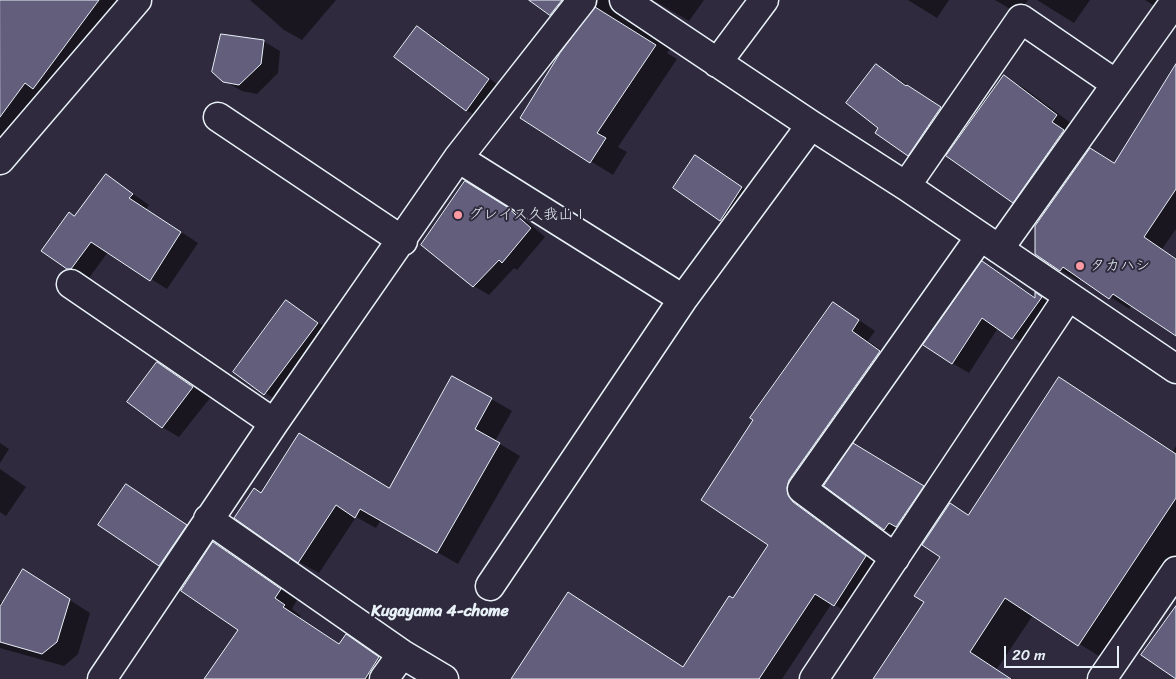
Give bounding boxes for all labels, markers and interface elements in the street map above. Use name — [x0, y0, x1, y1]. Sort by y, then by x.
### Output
place label: グレイス久我山Ⅰ — [468, 206, 588, 224]
marker: グレイス久我山Ⅰ — [452, 209, 464, 221]
place label: タカハシ — [1090, 257, 1150, 275]
marker: タカハシ — [1074, 260, 1086, 272]
district label: Kugayama 4-chome — [371, 602, 509, 622]
scale bar — [1006, 636, 1121, 668]
text: 20 m — [1012, 642, 1046, 668]

